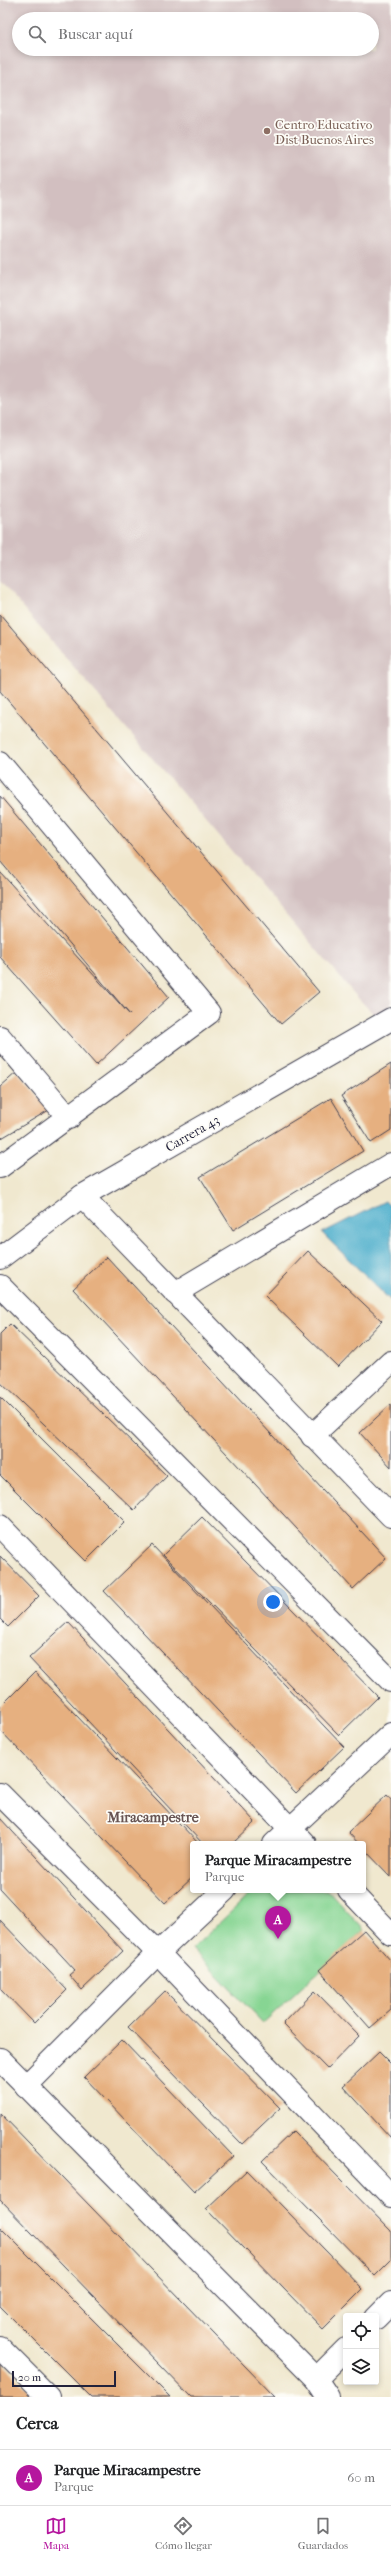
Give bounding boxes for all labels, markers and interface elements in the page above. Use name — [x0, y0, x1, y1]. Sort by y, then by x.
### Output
search box — [12, 12, 379, 56]
icon: search — [26, 23, 48, 45]
text: Buscar aquí — [58, 25, 133, 43]
place label: Centro Educativo Dist Buenos Aires — [275, 117, 374, 147]
marker: Centro Educativo Dist Buenos Aires — [262, 126, 272, 136]
street label: Carrera 43 — [163, 1112, 222, 1155]
your location — [263, 1592, 283, 1612]
district label: Miracampestre — [106, 1809, 199, 1826]
popup — [190, 1841, 366, 1893]
text: Parque Miracampestre — [205, 1851, 351, 1869]
text: Parque — [205, 1869, 244, 1884]
pin: A — [265, 1906, 291, 1939]
map controls — [343, 2313, 379, 2385]
button: locate — [343, 2313, 379, 2349]
button: layers — [343, 2349, 379, 2385]
scale bar — [12, 2369, 116, 2388]
text: 20 m — [18, 2371, 41, 2384]
text: Cerca — [16, 2413, 58, 2433]
text: Parque Miracampestre — [54, 2461, 201, 2479]
text: A — [25, 2470, 33, 2485]
text: 60 m — [347, 2470, 375, 2485]
text: Parque — [54, 2479, 94, 2494]
tab: Mapa — [43, 2515, 69, 2552]
tab: Cómo llegar — [155, 2515, 212, 2552]
tab: Guardados — [298, 2515, 348, 2552]

